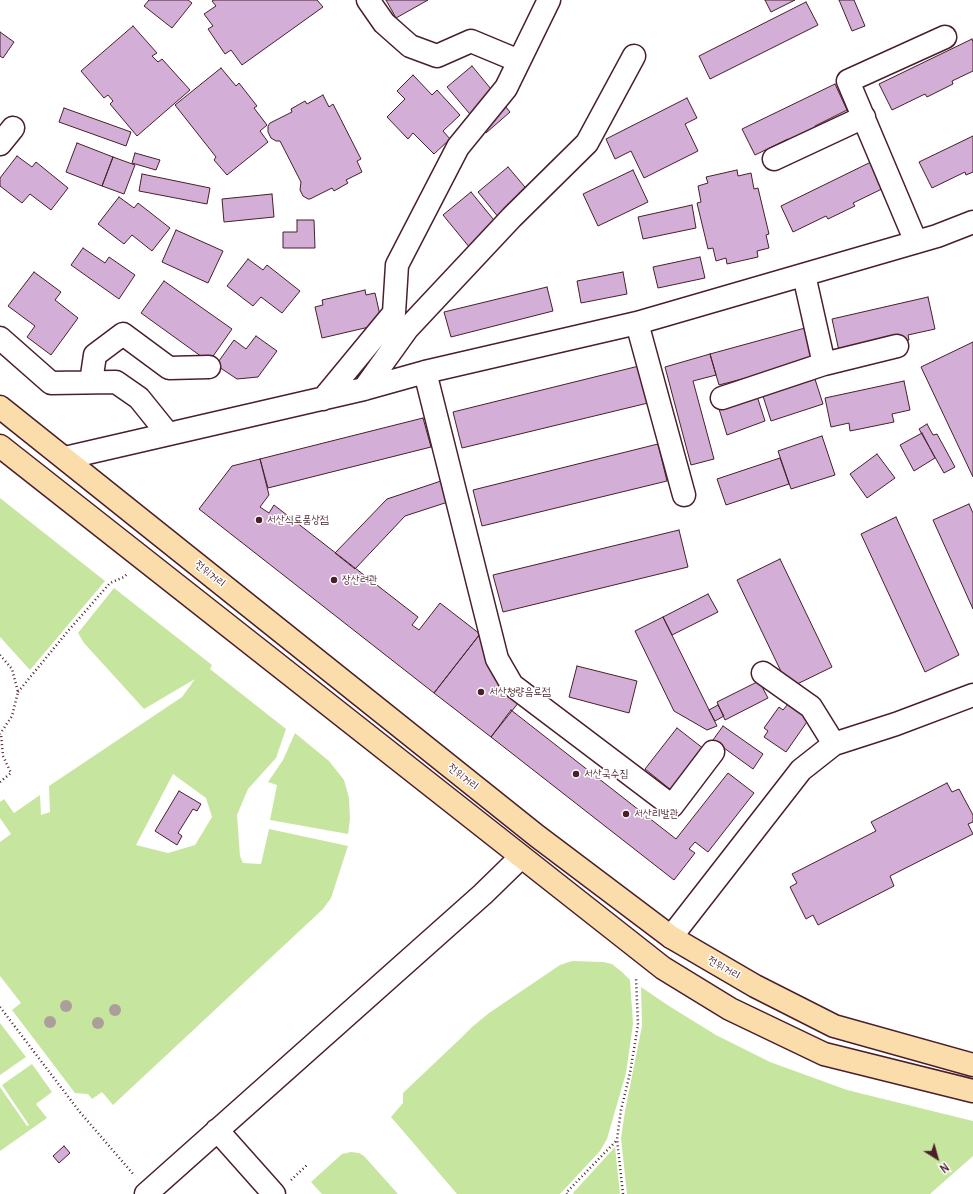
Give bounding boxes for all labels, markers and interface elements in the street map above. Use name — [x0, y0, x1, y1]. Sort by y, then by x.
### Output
place label: 서산식료품상점 — [267, 513, 329, 527]
marker: 서산식료품상점 — [254, 515, 264, 525]
street label: 전위거리 — [192, 558, 228, 590]
place label: 장산려관 — [342, 573, 377, 587]
marker: 장산려관 — [329, 575, 339, 585]
place label: 서산청량음료점 — [489, 685, 551, 699]
marker: 서산청량음료점 — [476, 687, 486, 697]
street label: 전위거리 — [445, 761, 481, 793]
place label: 서산국수집 — [584, 767, 628, 781]
marker: 서산국수집 — [571, 769, 581, 779]
place label: 서산리발관 — [634, 807, 678, 821]
marker: 서산리발관 — [621, 809, 631, 819]
street label: 전위거리 — [705, 953, 743, 983]
north arrow — [917, 1138, 957, 1178]
text: N — [937, 1160, 951, 1175]

